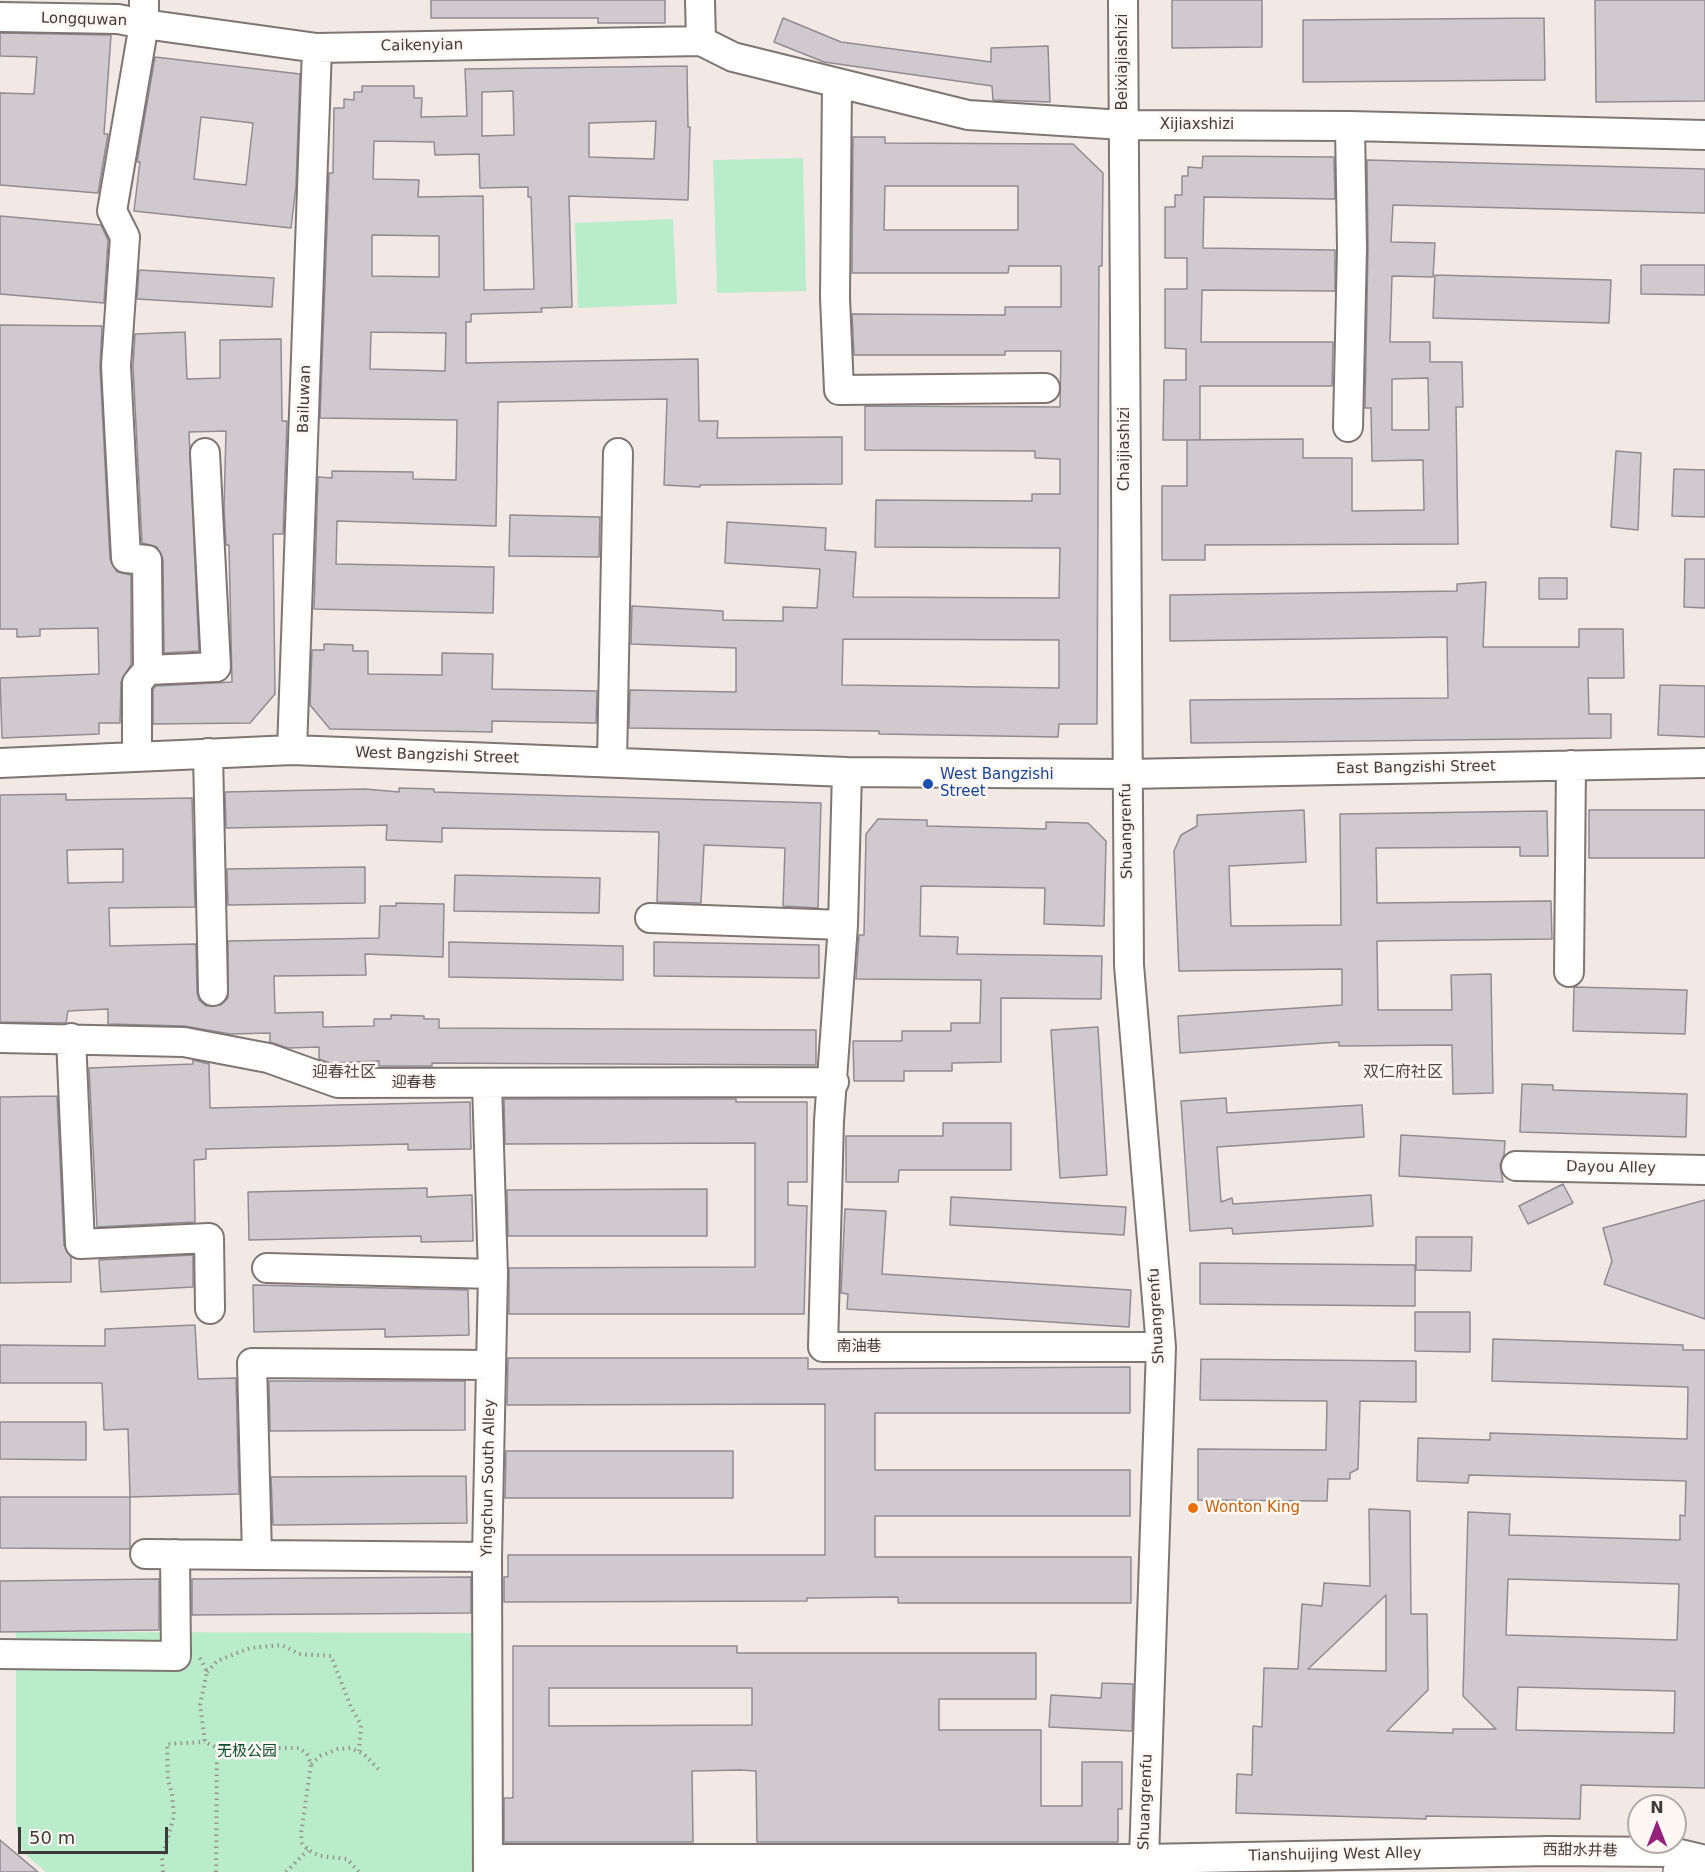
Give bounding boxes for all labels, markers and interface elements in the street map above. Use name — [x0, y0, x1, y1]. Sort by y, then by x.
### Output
street label: Longquwan — [41, 9, 127, 31]
street label: Beixiajiashizi — [1114, 14, 1132, 110]
street label: Caikenyian — [381, 36, 463, 56]
street label: Xijiaxshizi — [1160, 116, 1234, 134]
street label: Bailuwan — [295, 365, 315, 433]
street label: Chaijiashizi — [1116, 407, 1134, 491]
street label: West Bangzishi Street — [355, 744, 519, 768]
street label: East Bangzishi Street — [1336, 758, 1496, 778]
place label: West Bangzishi Street — [940, 766, 1054, 801]
marker: West Bangzishi Street — [921, 777, 935, 791]
street label: Shuangrenfu — [1117, 783, 1137, 879]
district label: 迎春社区 — [312, 1063, 376, 1083]
district label: 双仁府社区 — [1363, 1063, 1443, 1083]
street label: 迎春巷 — [392, 1074, 436, 1092]
street label: Dayou Alley — [1566, 1158, 1656, 1178]
street label: Shuangrenfu — [1145, 1268, 1169, 1364]
street label: 南油巷 — [837, 1338, 881, 1356]
street label: Yingchun South Alley — [479, 1399, 499, 1557]
place label: Wonton King — [1205, 1499, 1300, 1517]
marker: Wonton King — [1186, 1501, 1200, 1515]
park label: 无极公园 — [217, 1743, 277, 1761]
street label: Shuangrenfu — [1135, 1754, 1157, 1850]
north arrow — [1627, 1794, 1687, 1854]
text: N — [1650, 1798, 1664, 1817]
scale bar — [21, 1815, 171, 1853]
text: 50 m — [29, 1827, 75, 1848]
street label: 西甜水井巷 — [1542, 1841, 1618, 1861]
street label: Tianshuijing West Alley — [1248, 1844, 1422, 1866]

